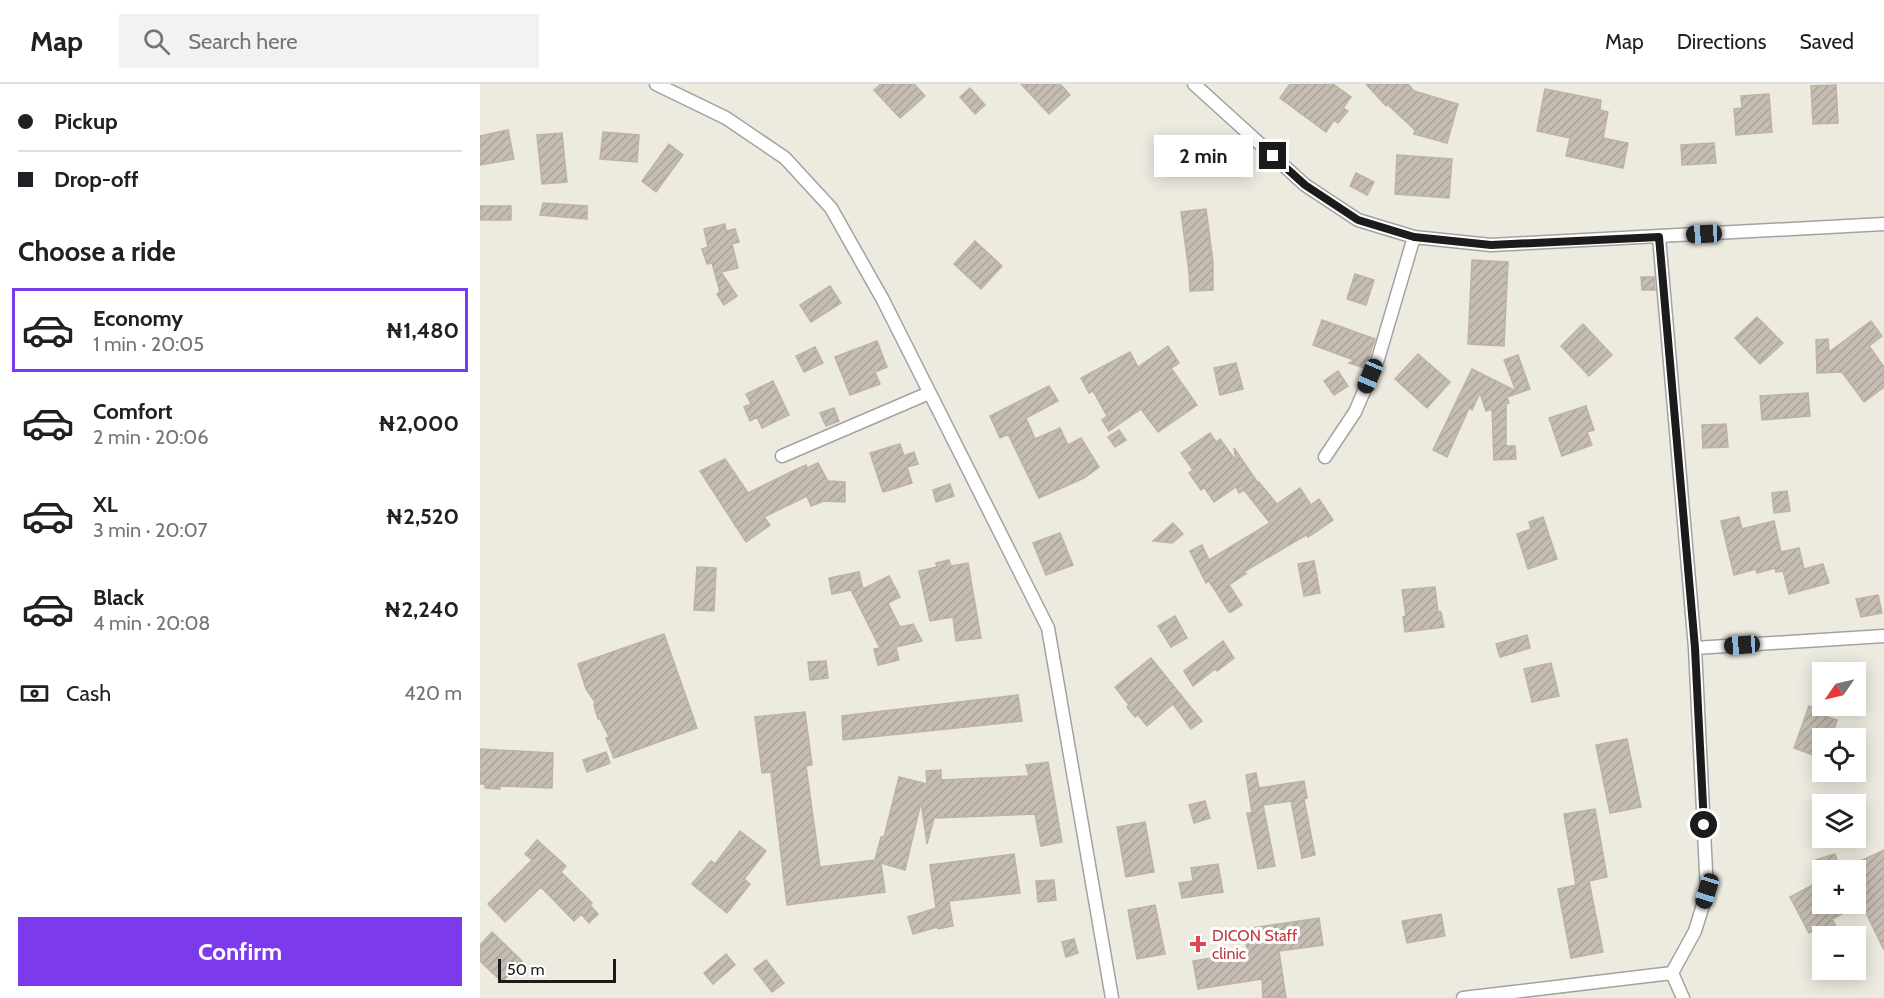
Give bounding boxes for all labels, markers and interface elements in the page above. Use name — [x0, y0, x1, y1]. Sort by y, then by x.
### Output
search box — [119, 14, 539, 68]
text: Map — [30, 24, 83, 58]
icon: search — [140, 25, 173, 58]
text: Search here — [188, 28, 297, 55]
text: Map — [1605, 29, 1644, 54]
text: Directions — [1677, 29, 1766, 54]
text: Saved — [1799, 29, 1854, 54]
text: Pickup — [54, 108, 118, 135]
callout: 2 min — [1153, 135, 1252, 177]
route end — [1259, 142, 1286, 169]
text: 2 min — [1179, 144, 1228, 168]
text: Drop-off — [54, 166, 138, 193]
car — [1686, 224, 1722, 244]
text: Choose a ride — [18, 235, 176, 268]
icon: car — [21, 303, 75, 357]
text: Economy — [93, 305, 183, 332]
text: ₦1,480 — [386, 317, 459, 344]
text: 1 min · 20:05 — [93, 332, 204, 356]
car — [1355, 356, 1385, 396]
icon: car — [21, 396, 75, 450]
text: Comfort — [93, 398, 172, 425]
text: ₦2,000 — [378, 410, 459, 437]
text: 2 min · 20:06 — [93, 425, 209, 449]
icon: car — [21, 489, 75, 543]
text: XL — [93, 491, 118, 518]
text: ₦2,520 — [386, 503, 459, 530]
text: 3 min · 20:07 — [93, 518, 207, 542]
icon: car — [21, 582, 75, 636]
text: Black — [93, 584, 144, 611]
text: ₦2,240 — [384, 596, 459, 623]
text: 4 min · 20:08 — [93, 611, 210, 635]
car — [1723, 635, 1761, 655]
north arrow — [1812, 662, 1866, 716]
map controls — [1812, 662, 1866, 980]
icon: cash — [18, 677, 51, 710]
text: Cash — [66, 680, 111, 707]
text: 420 m — [404, 681, 462, 705]
button: locate — [1812, 728, 1866, 782]
button: layers — [1812, 794, 1866, 848]
route start — [1690, 811, 1717, 838]
button: + — [1812, 860, 1866, 914]
car — [1693, 871, 1721, 911]
button: Confirm — [18, 917, 462, 986]
place label: DICON Staff clinic — [1212, 926, 1298, 963]
button: − — [1812, 926, 1866, 980]
marker: DICON Staff clinic — [1189, 935, 1207, 953]
scale bar — [498, 956, 616, 984]
text: 50 m — [507, 960, 544, 979]

